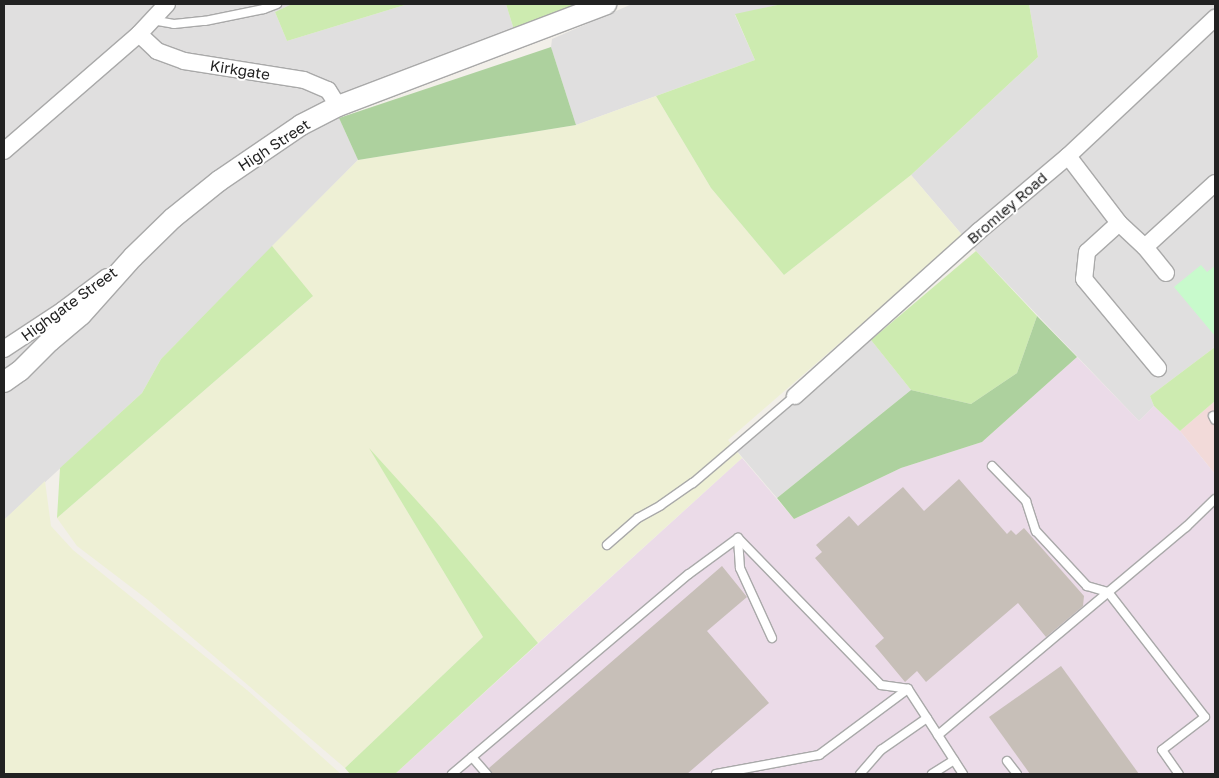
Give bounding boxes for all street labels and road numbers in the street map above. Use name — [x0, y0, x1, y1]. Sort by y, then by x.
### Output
street label: Kirkgate — [209, 56, 271, 84]
street label: High Street — [235, 115, 313, 175]
street label: Bromley Road — [963, 168, 1051, 248]
street label: Highgate Street — [17, 263, 121, 345]

